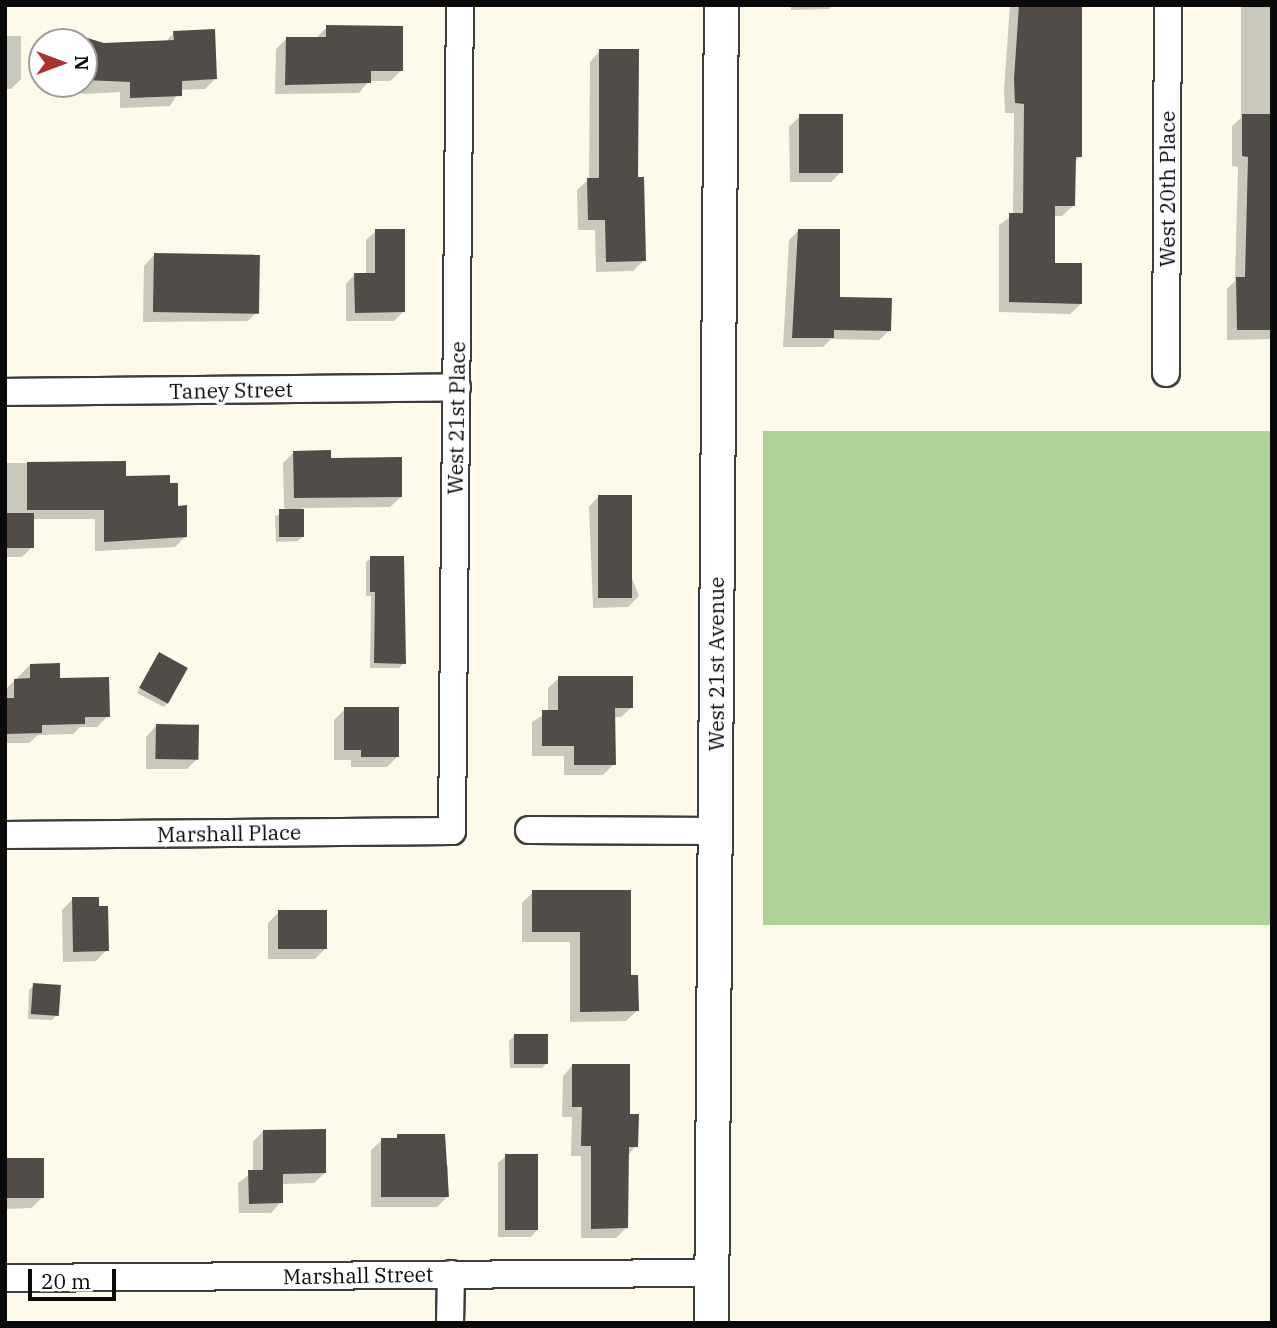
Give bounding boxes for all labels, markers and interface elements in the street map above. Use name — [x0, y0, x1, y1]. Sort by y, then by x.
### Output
north arrow — [28, 28, 98, 98]
text: N — [70, 55, 94, 71]
street label: West 20th Place — [1154, 111, 1180, 267]
street label: West 21st Place — [442, 341, 470, 495]
street label: Taney Street — [169, 376, 293, 404]
street label: West 21st Avenue — [703, 577, 729, 751]
street label: Marshall Place — [157, 819, 301, 847]
scale bar — [32, 1254, 119, 1298]
street label: Marshall Street — [283, 1261, 433, 1289]
text: 20 m — [41, 1267, 91, 1295]

